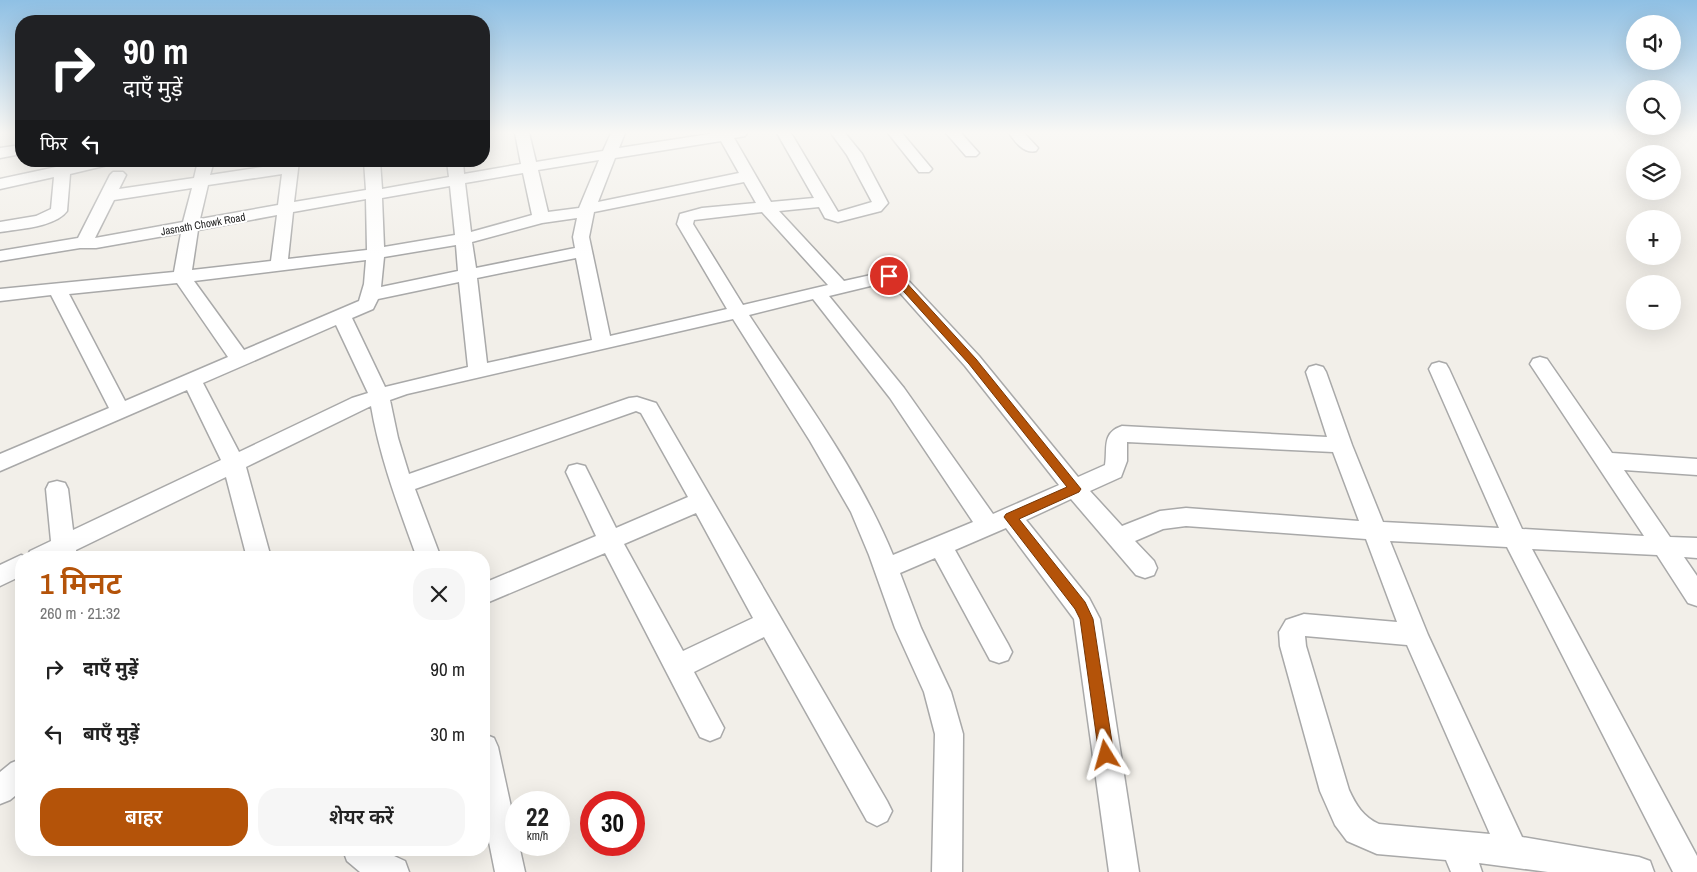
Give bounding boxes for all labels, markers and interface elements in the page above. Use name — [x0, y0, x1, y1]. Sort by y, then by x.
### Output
map controls — [1626, 15, 1681, 330]
button: sound — [1626, 15, 1681, 70]
text: 90 m — [123, 28, 188, 75]
icon: right — [40, 35, 105, 100]
text: दाएँ मुड़ें — [123, 73, 183, 103]
button: search — [1626, 80, 1681, 135]
text: फिर — [40, 130, 67, 156]
icon: left — [77, 130, 105, 158]
button: layers — [1626, 145, 1681, 200]
street label: Jasnath Chowk Road — [160, 210, 246, 238]
button: + — [1626, 210, 1681, 265]
pin — [868, 255, 910, 297]
icon: arrive — [875, 262, 903, 290]
button: − — [1626, 275, 1681, 330]
text: 1 मिनट — [40, 563, 121, 603]
button: close — [413, 568, 465, 620]
text: 260 m · 21:32 — [40, 602, 120, 624]
icon: right — [40, 655, 68, 683]
text: दाएँ मुड़ें — [83, 655, 138, 681]
text: 90 m — [430, 656, 465, 682]
icon: left — [40, 720, 68, 748]
text: बाएँ मुड़ें — [83, 720, 139, 746]
text: 30 m — [430, 721, 465, 747]
position arrow — [1079, 728, 1131, 780]
button: बाहर — [40, 788, 248, 846]
button: शेयर करें — [258, 788, 465, 846]
speed limit sign: 30 — [580, 791, 645, 856]
text: 22 — [526, 800, 549, 834]
text: km/h — [527, 828, 548, 844]

